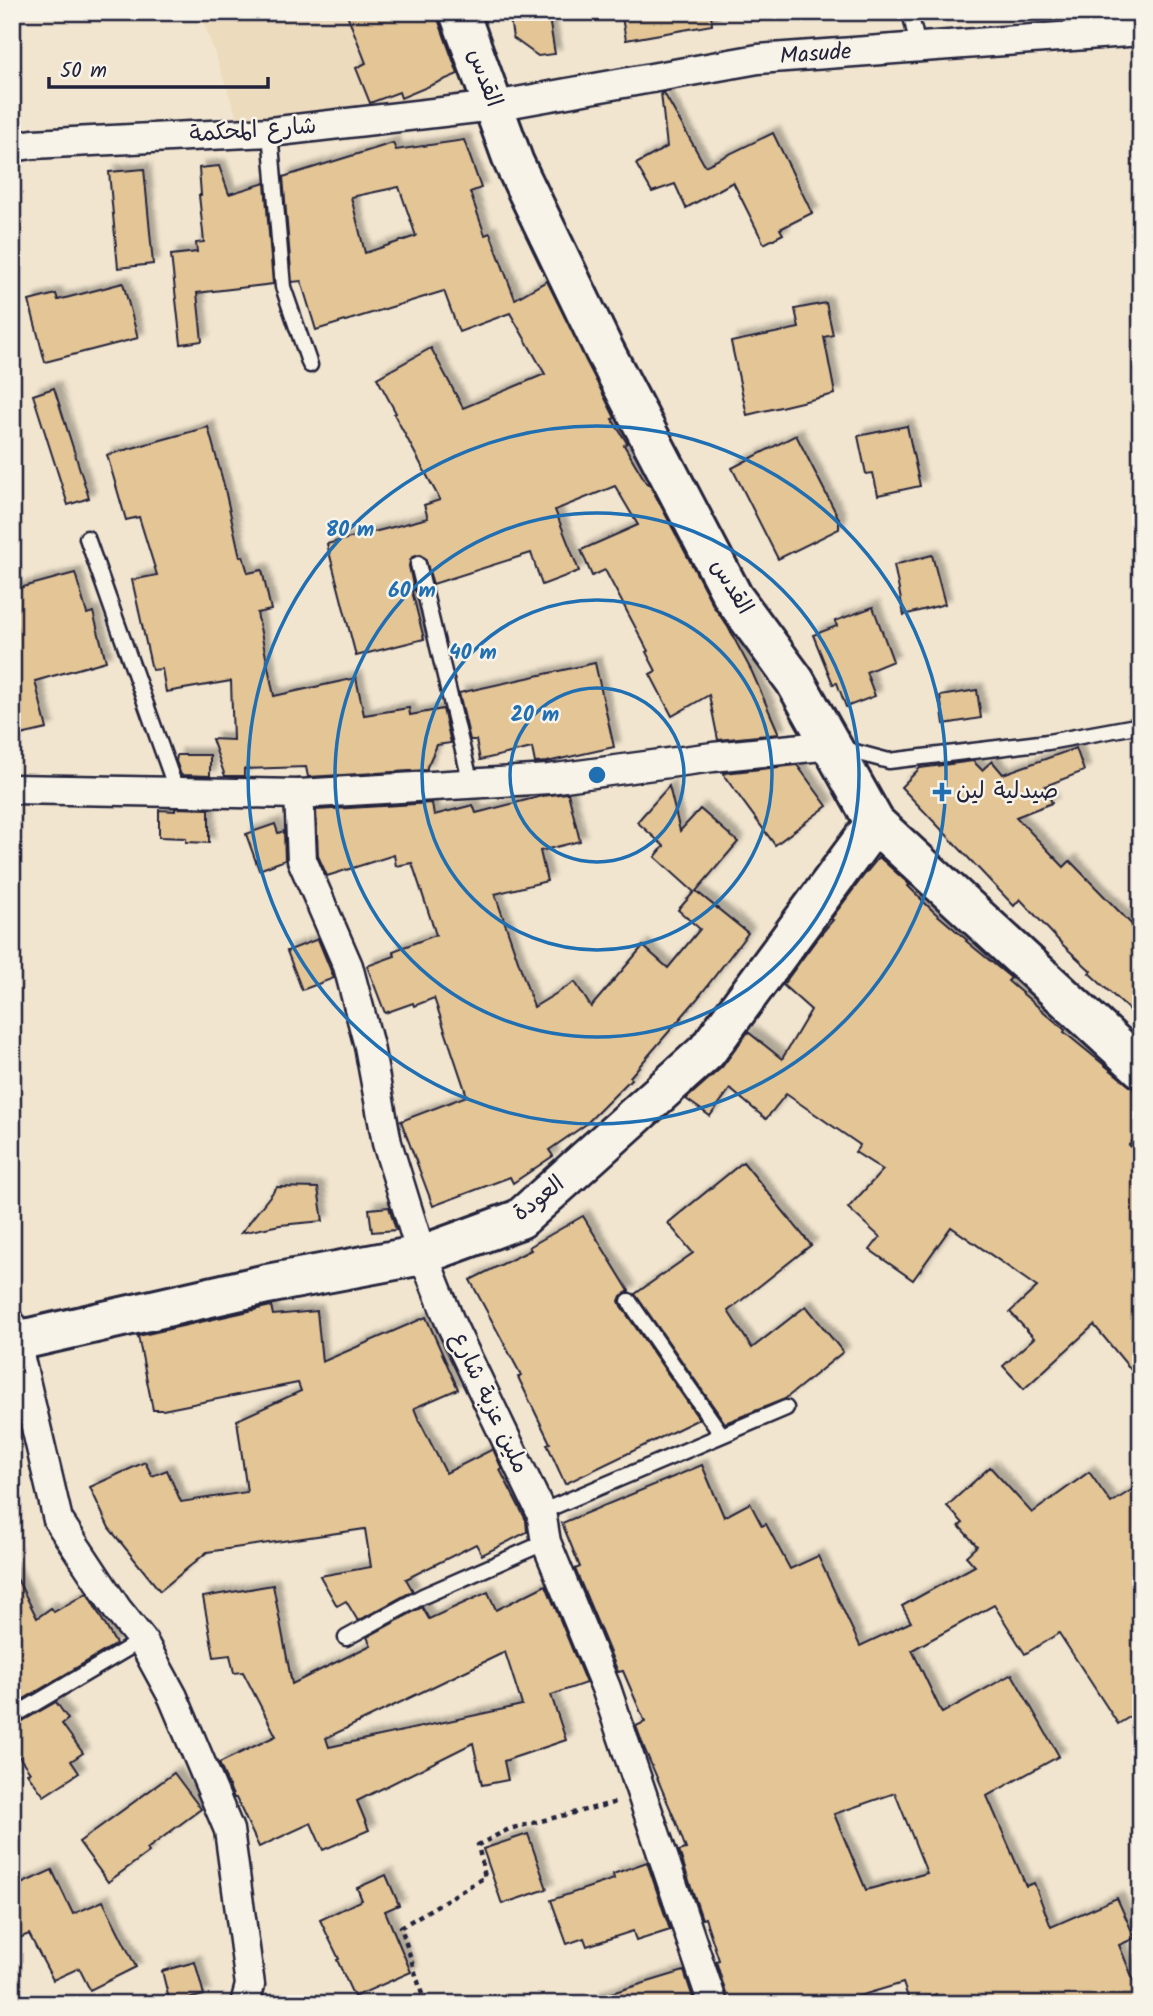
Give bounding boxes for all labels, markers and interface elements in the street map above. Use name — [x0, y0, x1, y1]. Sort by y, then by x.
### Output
street label: Masude — [779, 34, 853, 75]
street label: القدس — [457, 44, 511, 112]
scale bar — [49, 46, 268, 90]
text: 50 m — [60, 55, 107, 88]
street label: شارع المحكمة — [188, 109, 318, 153]
text: 80 m — [326, 514, 374, 547]
street label: القدس — [700, 552, 762, 622]
text: 60 m — [388, 575, 436, 608]
text: 40 m — [449, 637, 497, 670]
text: 20 m — [511, 699, 559, 732]
centre of rings — [585, 763, 609, 787]
place label: صيدلية لين — [956, 774, 1058, 810]
marker: صيدلية لين — [934, 784, 950, 800]
street label: العودة — [505, 1167, 573, 1231]
street label: ملين عزبة شارع — [440, 1326, 538, 1480]

